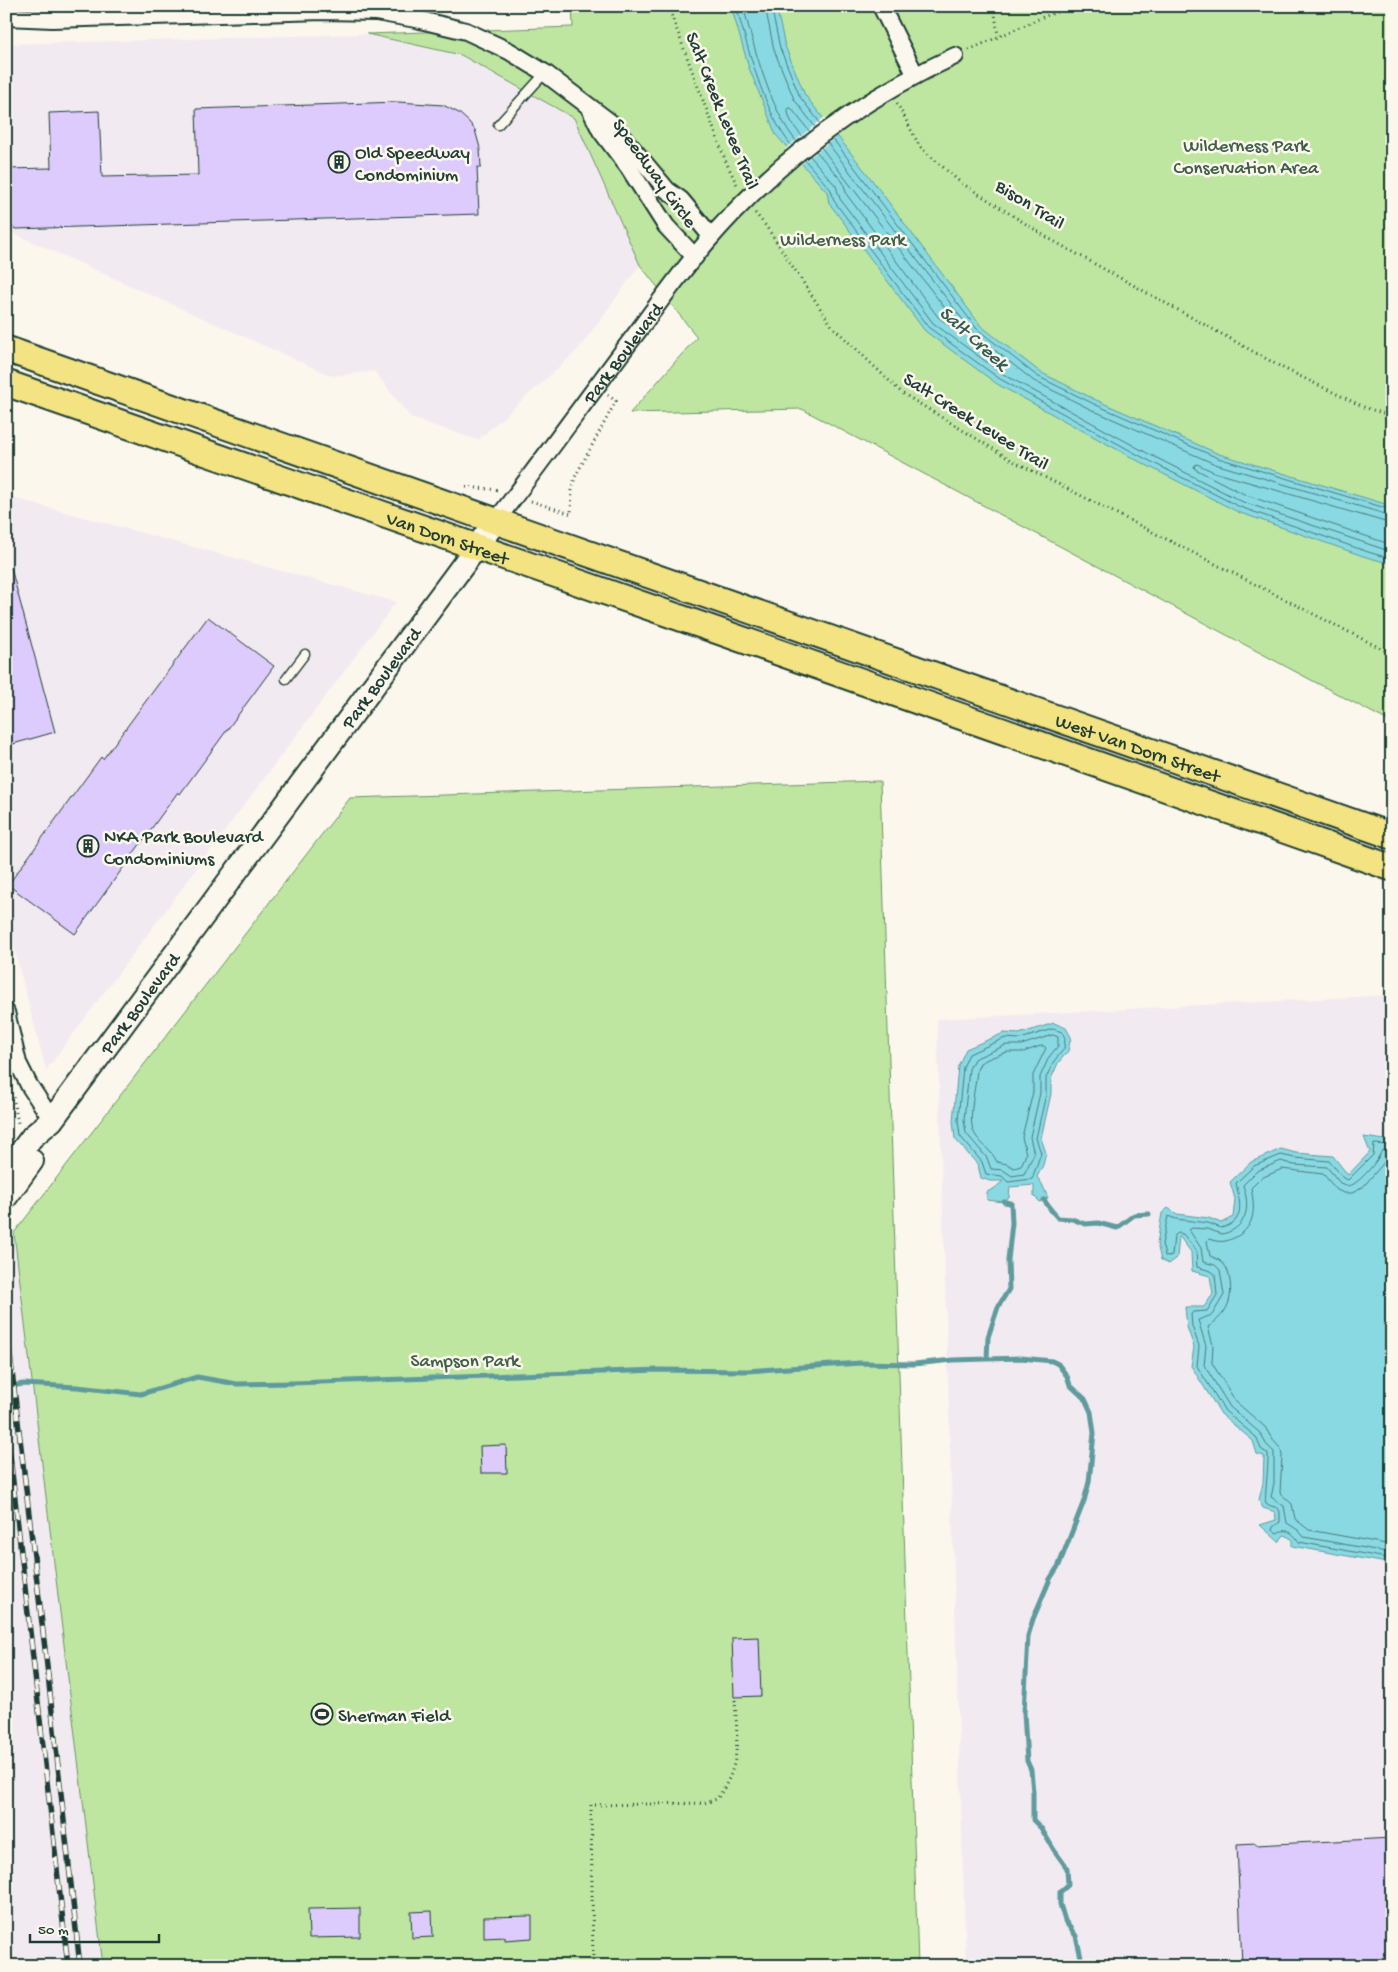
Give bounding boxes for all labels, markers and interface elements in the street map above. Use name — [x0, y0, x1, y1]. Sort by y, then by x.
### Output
street label: Salt Creek Levee Trail — [679, 29, 763, 193]
street label: Speedway Circle — [606, 115, 701, 233]
park label: Wilderness Park Conservation Area — [1173, 136, 1320, 181]
place label: Old Speedway Condominium — [355, 143, 470, 188]
building icon: Old Speedway Condominium — [327, 150, 351, 174]
street label: Bison Trail — [990, 175, 1068, 236]
park label: Wilderness Park — [780, 230, 907, 253]
street label: Park Boulevard — [579, 298, 671, 410]
water label: Salt Creek — [933, 303, 1014, 378]
street label: Salt Creek Levee Trail — [898, 369, 1052, 477]
street label: Van Dorn Street — [382, 508, 513, 573]
street label: Park Boulevard — [337, 623, 429, 735]
street label: West Van Dorn Street — [1051, 711, 1225, 790]
place label: NKA Park Boulevard Condominiums — [104, 827, 264, 872]
building icon: NKA Park Boulevard Condominiums — [76, 834, 100, 858]
street label: Park Boulevard — [96, 948, 188, 1061]
park label: Sampson Park — [411, 1351, 521, 1374]
sports icon: Sherman Field — [310, 1702, 334, 1726]
place label: Sherman Field — [338, 1706, 452, 1729]
scale bar — [30, 1912, 159, 1944]
text: 50 m — [38, 1922, 69, 1940]

